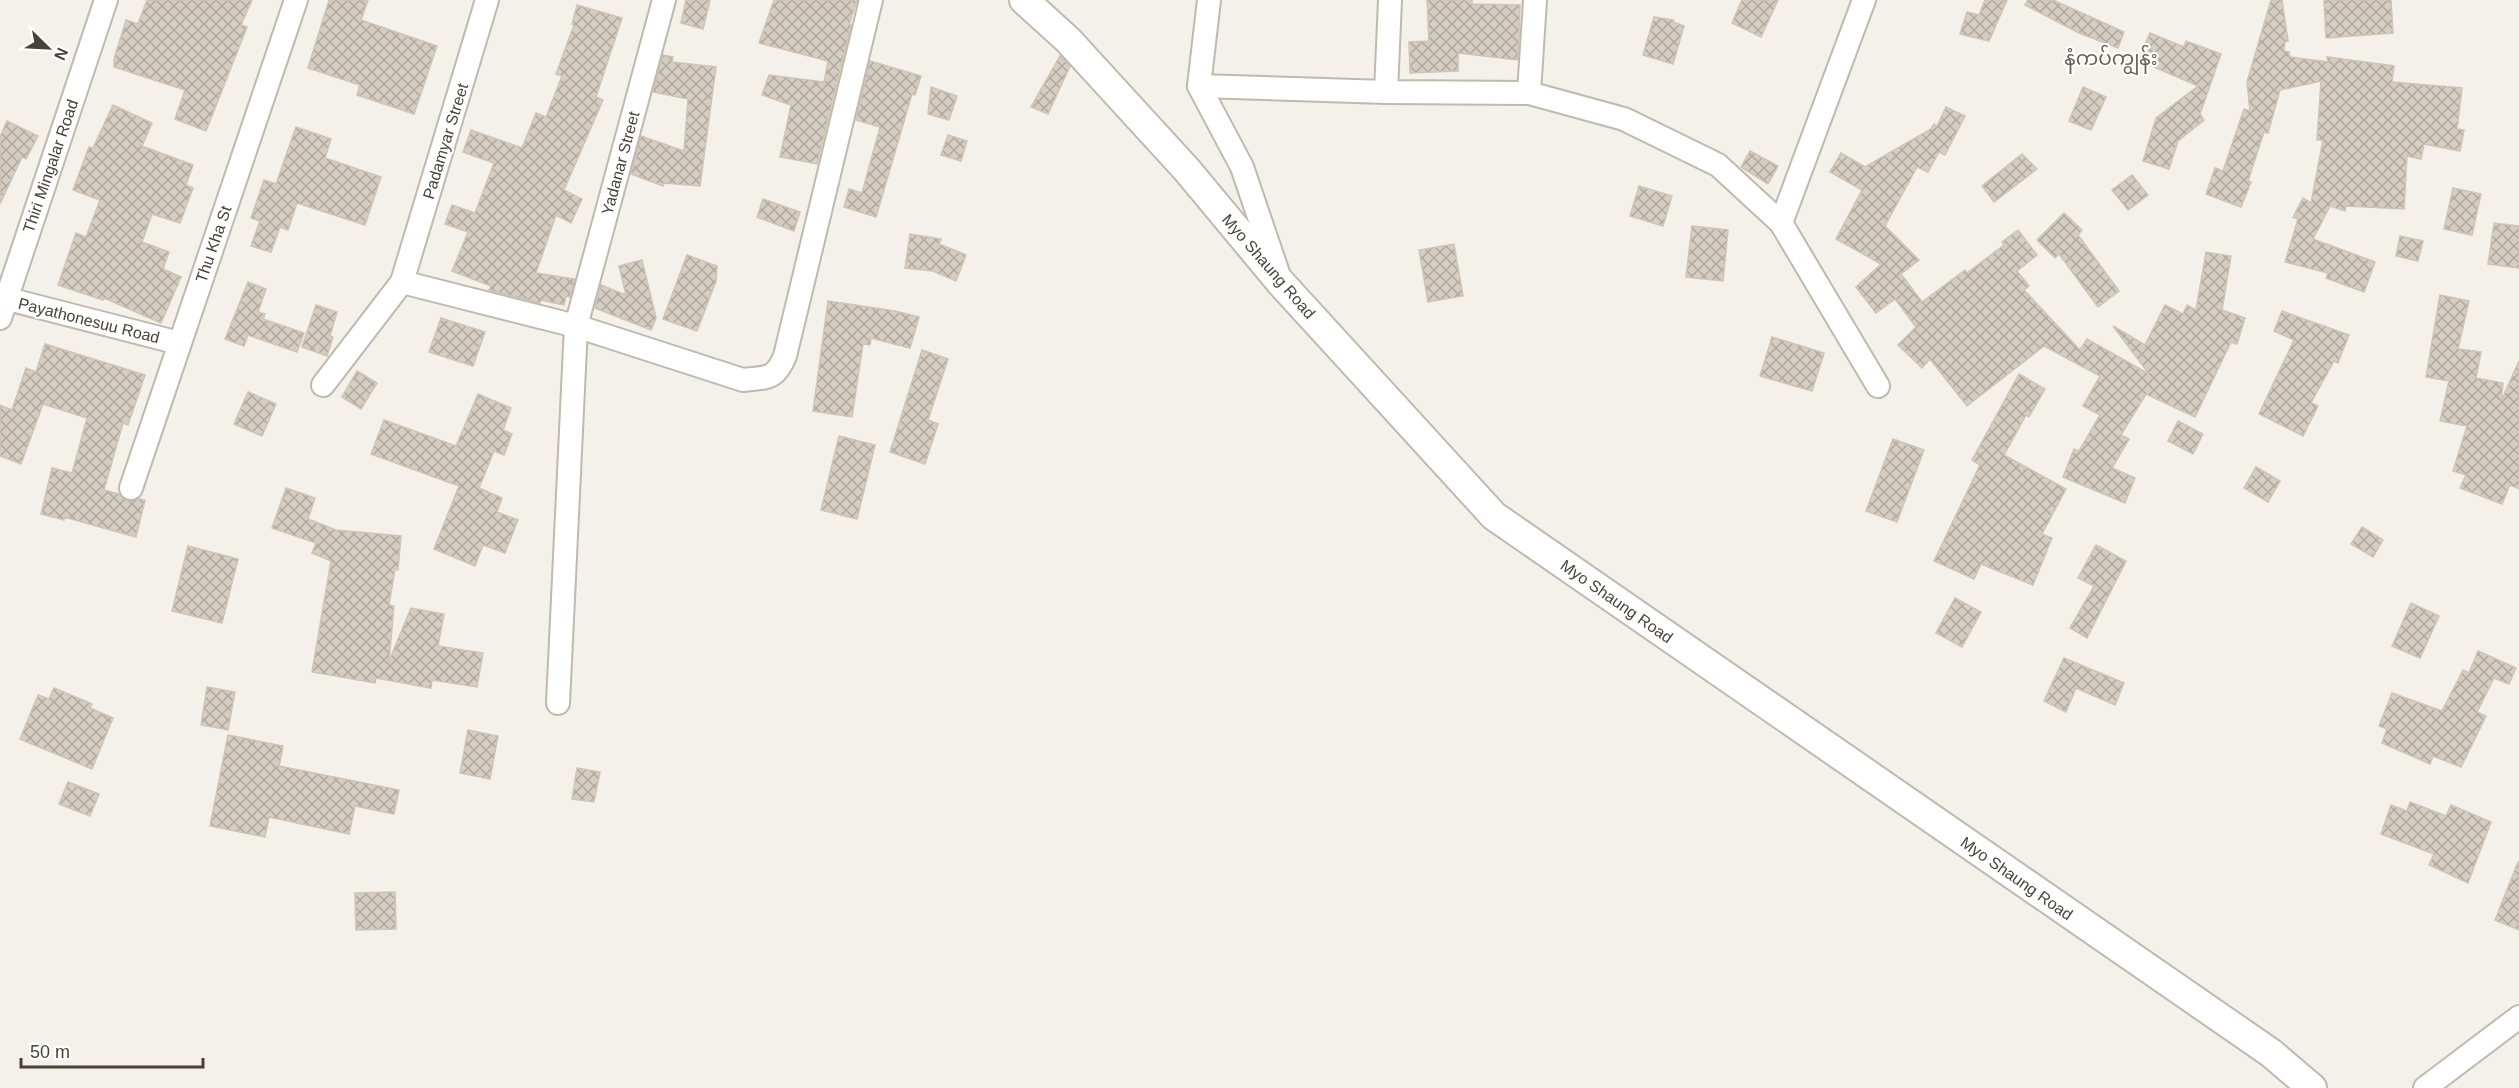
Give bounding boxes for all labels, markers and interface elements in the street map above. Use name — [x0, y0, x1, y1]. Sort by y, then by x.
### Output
north arrow — [18, 18, 78, 78]
district label: နံကပ်ကျွန်း — [2064, 44, 2158, 76]
text: N — [51, 45, 71, 63]
street label: Padamyar Street — [420, 81, 471, 201]
street label: Thiri Mingalar Road — [20, 97, 81, 235]
street label: Yadanar Street — [598, 109, 643, 217]
street label: Thu Kha St — [192, 203, 235, 285]
street label: Myo Shaung Road — [1219, 211, 1319, 322]
street label: Payathonesuu Road — [16, 295, 161, 346]
street label: Myo Shaung Road — [1558, 556, 1676, 646]
street label: Myo Shaung Road — [1958, 833, 2076, 923]
scale bar — [21, 1031, 202, 1069]
text: 50 m — [30, 1042, 70, 1062]

